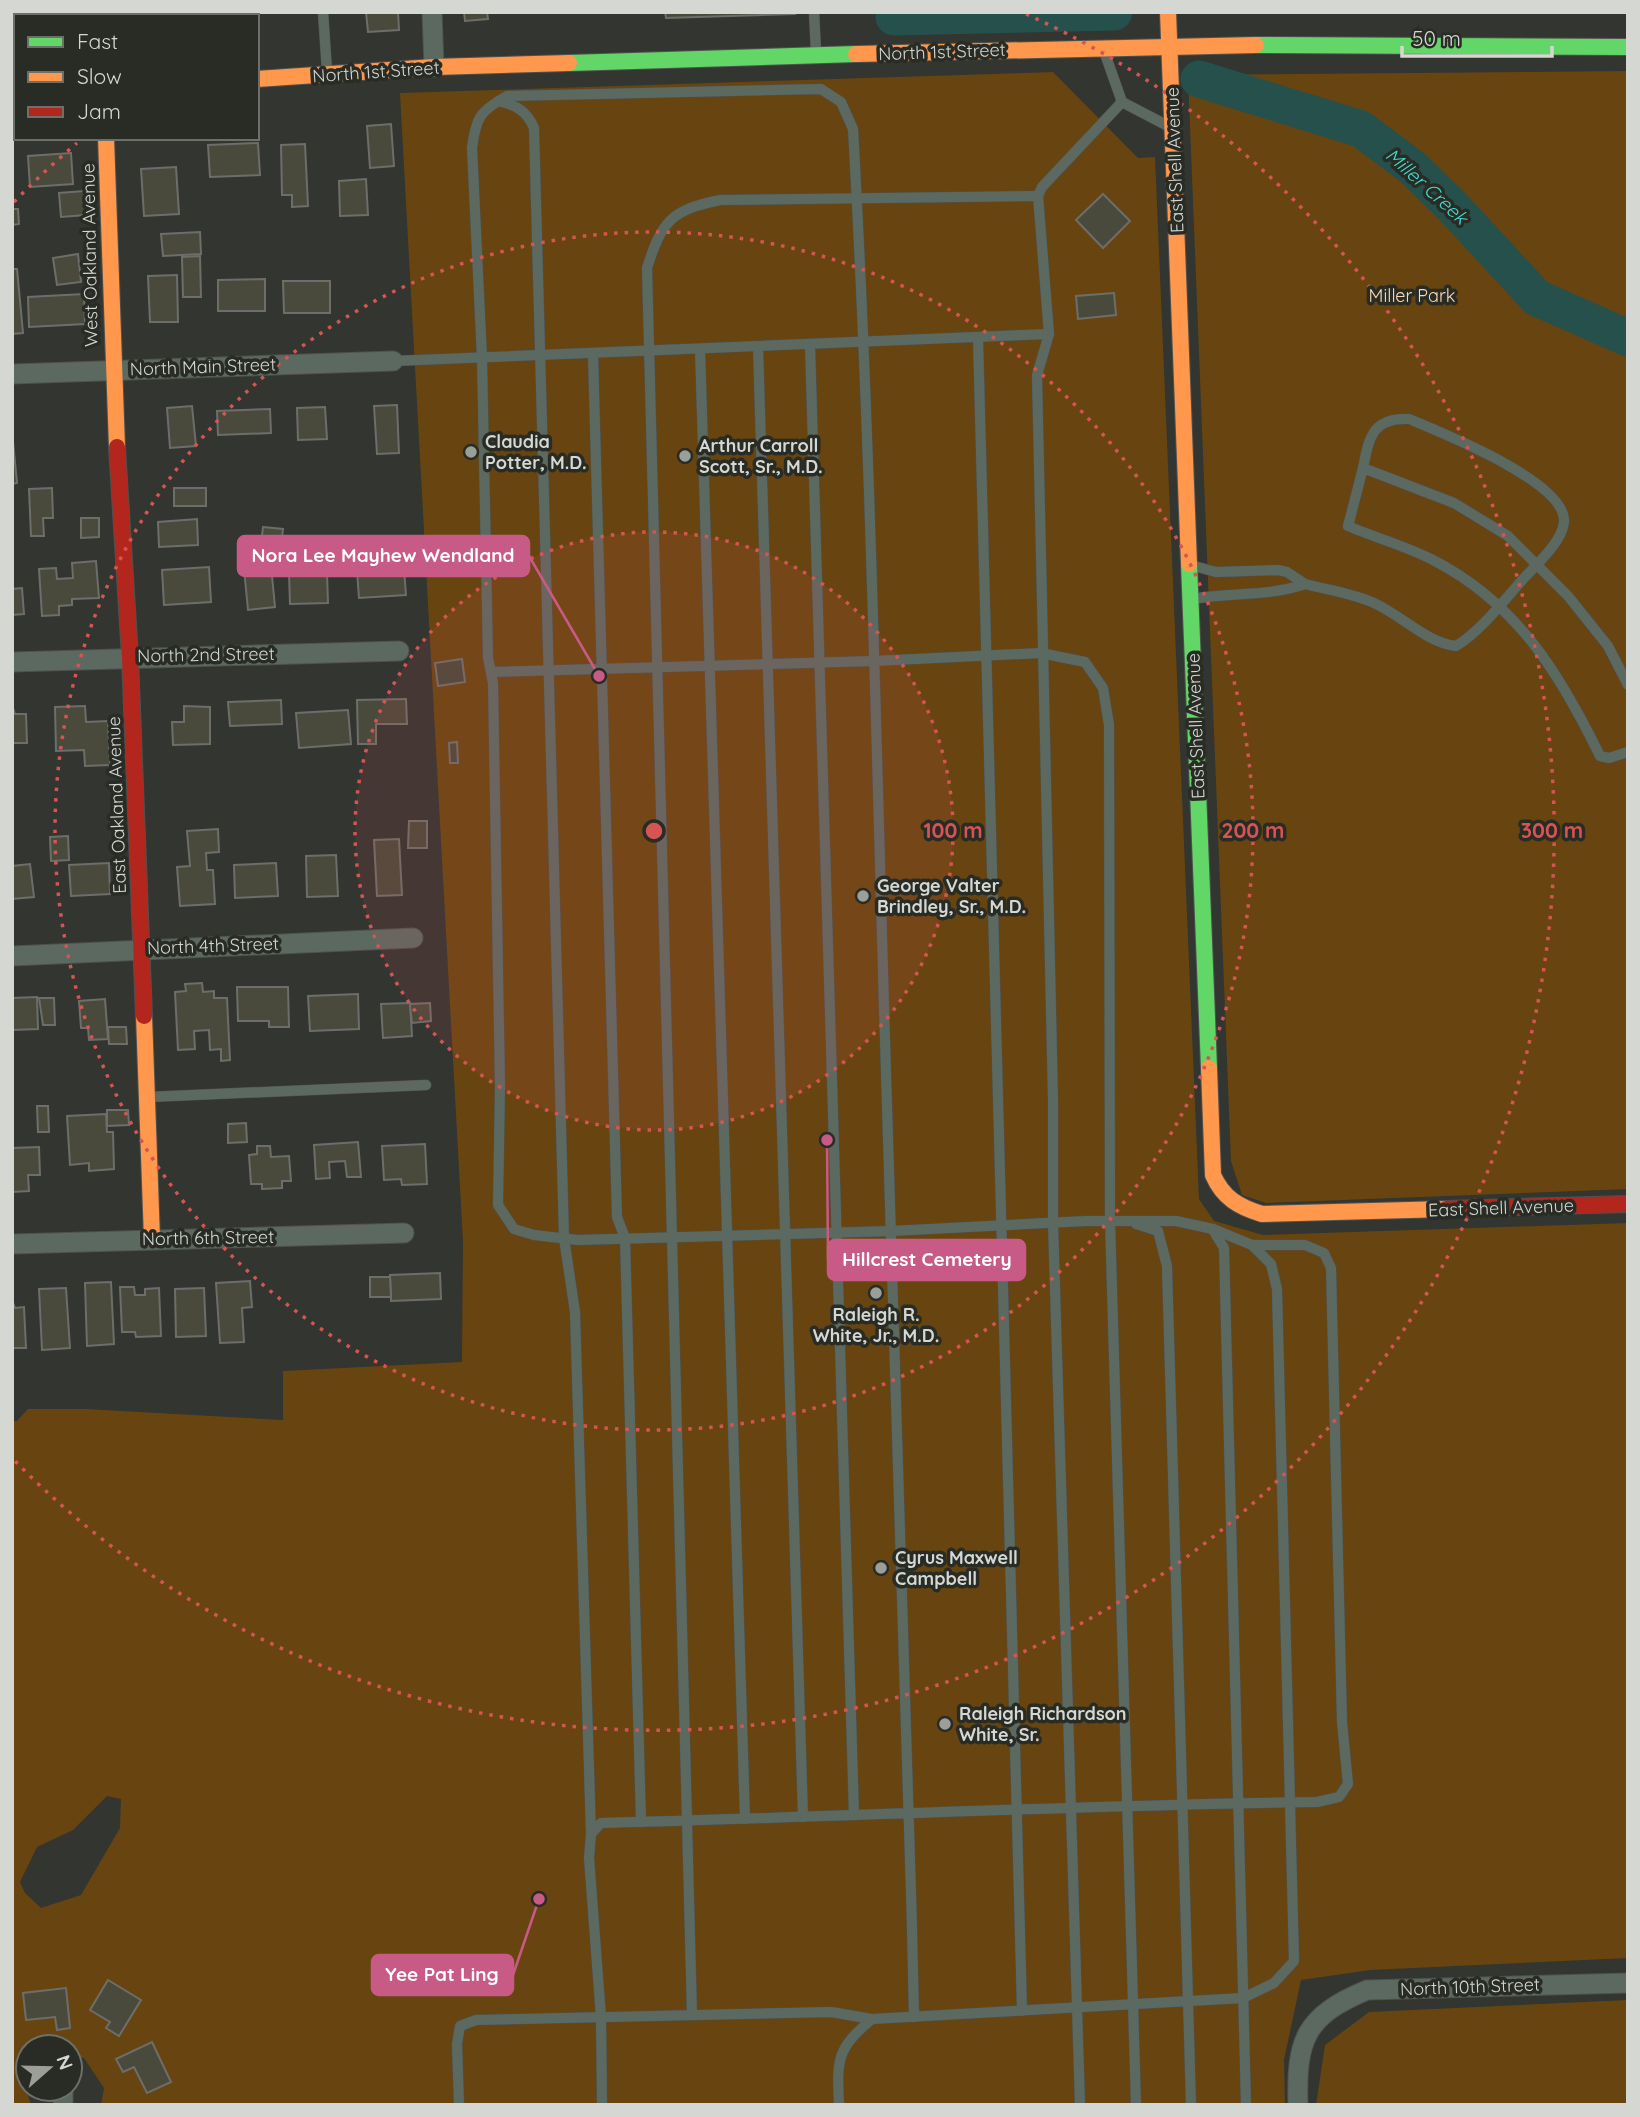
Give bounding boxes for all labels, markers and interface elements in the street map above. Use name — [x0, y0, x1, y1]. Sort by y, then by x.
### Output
legend — [14, 14, 259, 140]
scale bar — [1402, 14, 1552, 58]
text: 50 m — [1412, 25, 1461, 51]
text: Fast — [77, 28, 118, 54]
street label: North 1st Street — [878, 38, 1006, 65]
street label: North 1st Street — [312, 56, 440, 87]
text: Slow — [77, 63, 122, 89]
street label: East Shell Avenue — [1160, 87, 1189, 233]
text: Jam — [77, 98, 121, 124]
water label: Miller Creek — [1381, 143, 1474, 230]
street label: West Oakland Avenue — [76, 163, 103, 347]
park label: Miller Park — [1369, 284, 1455, 307]
street label: North Main Street — [129, 352, 276, 381]
place label: Claudia Potter, M.D. — [485, 430, 587, 474]
place label: Arthur Carroll Scott, Sr., M.D. — [699, 434, 823, 478]
marker: Claudia Potter, M.D. — [463, 444, 479, 460]
marker: Arthur Carroll Scott, Sr., M.D. — [677, 448, 693, 464]
callout: Nora Lee Mayhew Wendland — [238, 536, 529, 576]
text: Nora Lee Mayhew Wendland — [252, 543, 514, 567]
street label: North 2nd Street — [137, 642, 275, 667]
street label: East Shell Avenue — [1181, 653, 1210, 799]
street label: East Oakland Avenue — [102, 716, 131, 894]
text: 100 m — [923, 817, 983, 843]
text: 200 m — [1222, 817, 1284, 843]
text: 300 m — [1521, 817, 1583, 843]
centre of rings — [642, 819, 666, 843]
place label: George Valter Brindley, Sr., M.D. — [877, 874, 1026, 918]
marker: George Valter Brindley, Sr., M.D. — [855, 888, 871, 904]
street label: North 4th Street — [147, 932, 279, 959]
street label: East Shell Avenue — [1428, 1193, 1574, 1222]
street label: North 6th Street — [142, 1225, 274, 1250]
callout: Hillcrest Cemetery — [828, 1240, 1025, 1280]
text: Hillcrest Cemetery — [842, 1247, 1012, 1271]
marker: Raleigh R. White, Jr., M.D. — [868, 1285, 884, 1301]
place label: Raleigh R. White, Jr., M.D. — [813, 1303, 939, 1347]
place label: Cyrus Maxwell Campbell — [895, 1546, 1018, 1590]
marker: Cyrus Maxwell Campbell — [873, 1560, 889, 1576]
place label: Raleigh Richardson White, Sr. — [959, 1702, 1127, 1746]
marker: Raleigh Richardson White, Sr. — [937, 1716, 953, 1732]
callout: Yee Pat Ling — [372, 1955, 513, 1995]
text: Yee Pat Ling — [385, 1962, 499, 1986]
street label: North 10th Street — [1400, 1973, 1540, 2000]
north arrow — [14, 2033, 84, 2103]
text: N — [51, 2052, 79, 2073]

